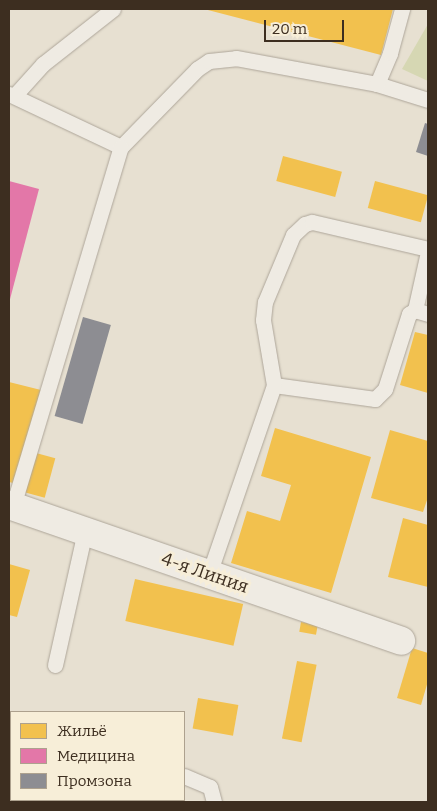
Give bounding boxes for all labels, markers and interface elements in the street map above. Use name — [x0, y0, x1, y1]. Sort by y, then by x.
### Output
scale bar — [267, 10, 347, 42]
text: 20 m — [272, 20, 307, 38]
street label: 4-я Линия — [159, 548, 251, 598]
legend — [10, 711, 185, 801]
text: Жильё — [57, 722, 107, 740]
text: Медицина — [57, 747, 135, 765]
text: Промзона — [57, 772, 132, 790]

